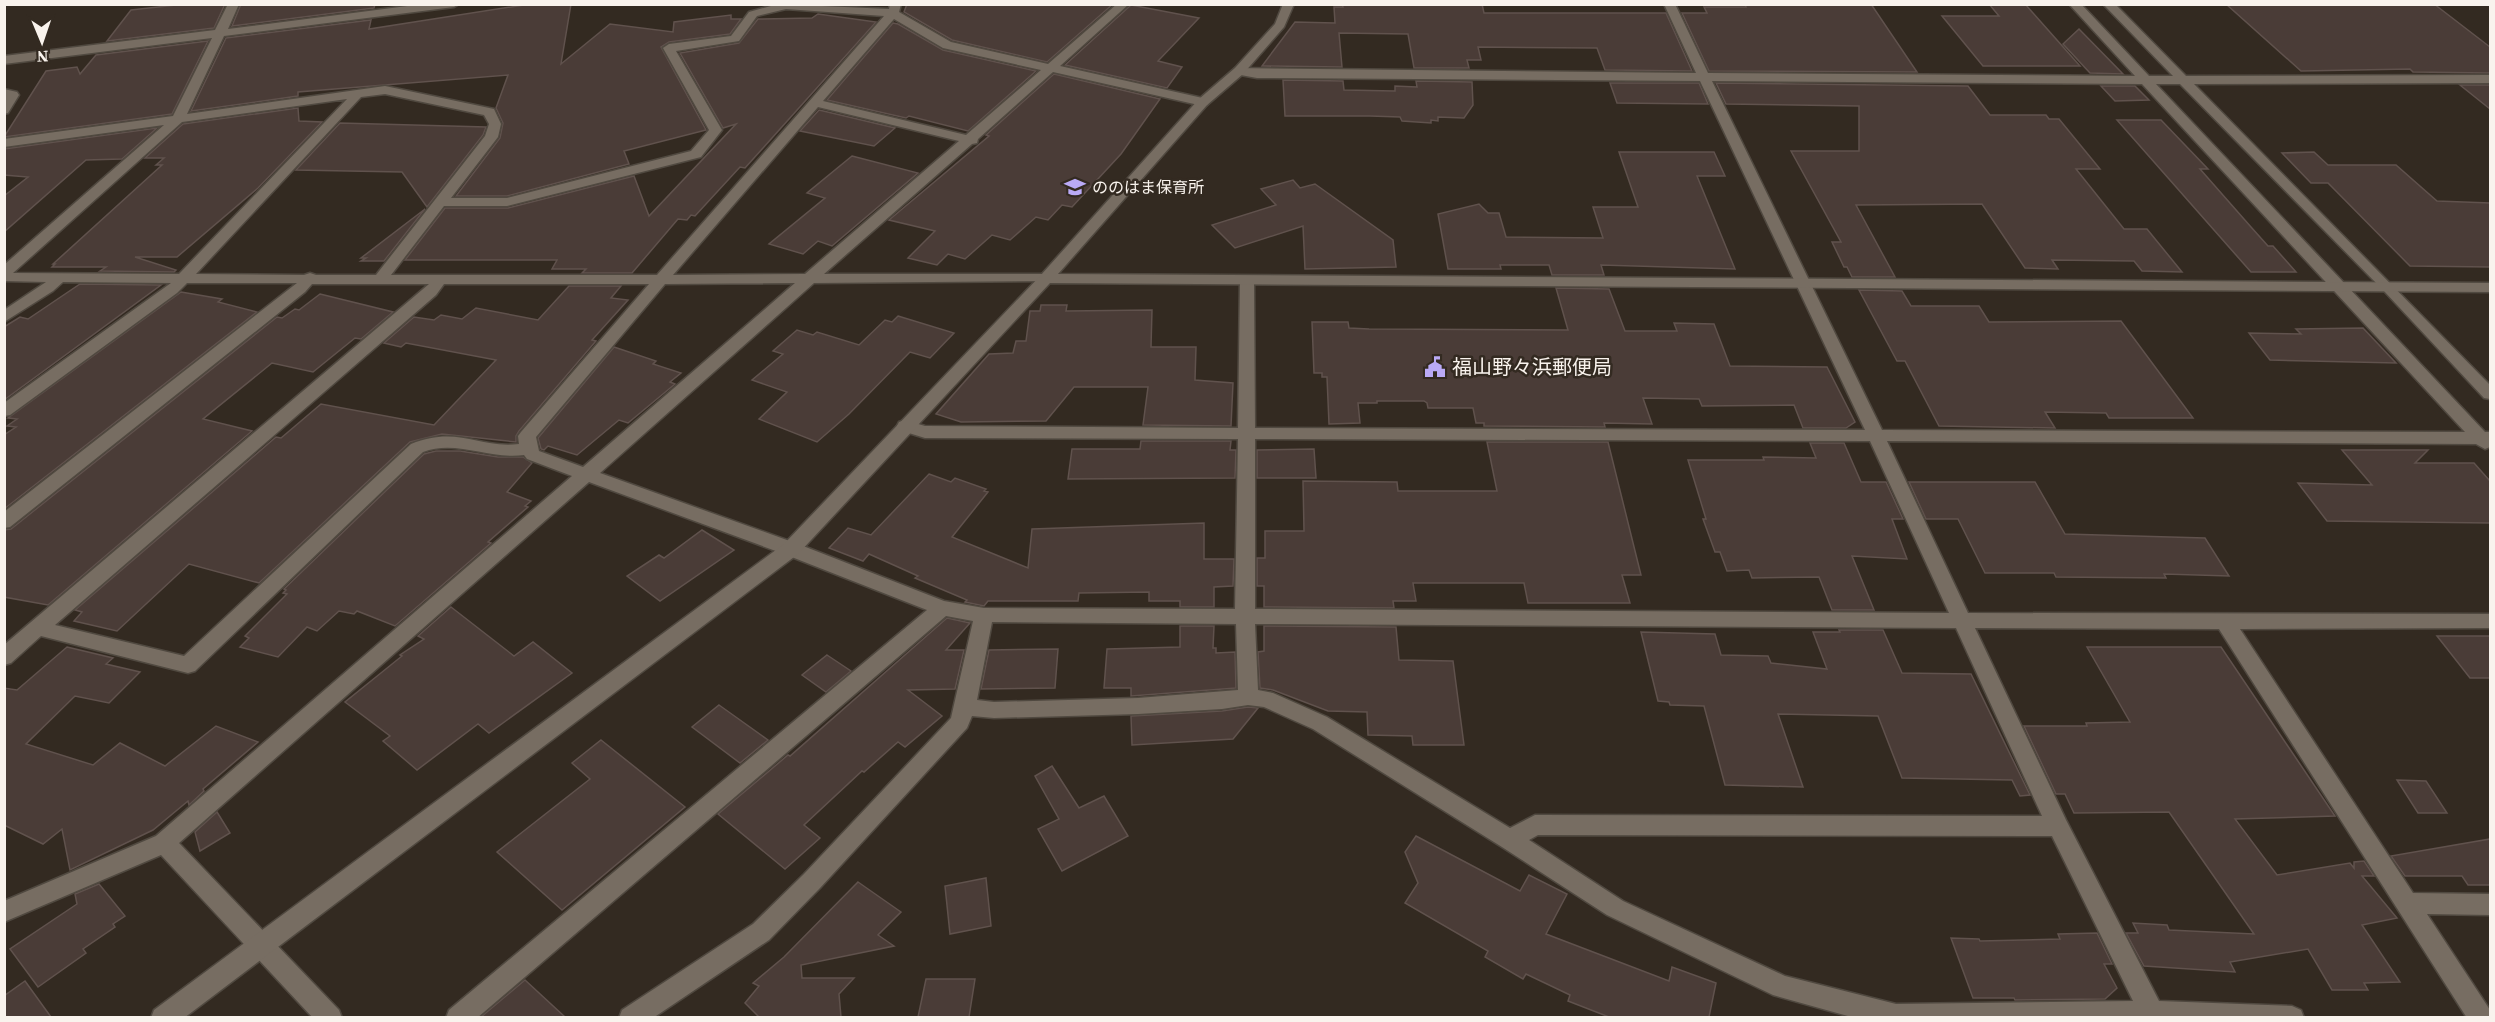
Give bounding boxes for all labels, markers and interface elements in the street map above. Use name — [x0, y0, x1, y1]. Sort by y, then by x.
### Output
north arrow — [12, 12, 72, 72]
text: N — [36, 46, 49, 68]
school or university icon: ののはま保育所 — [1063, 175, 1087, 199]
place label: ののはま保育所 — [1092, 176, 1204, 198]
place label: 福山野々浜郵便局 — [1452, 353, 1612, 381]
public building icon: 福山野々浜郵便局 — [1423, 355, 1447, 379]

